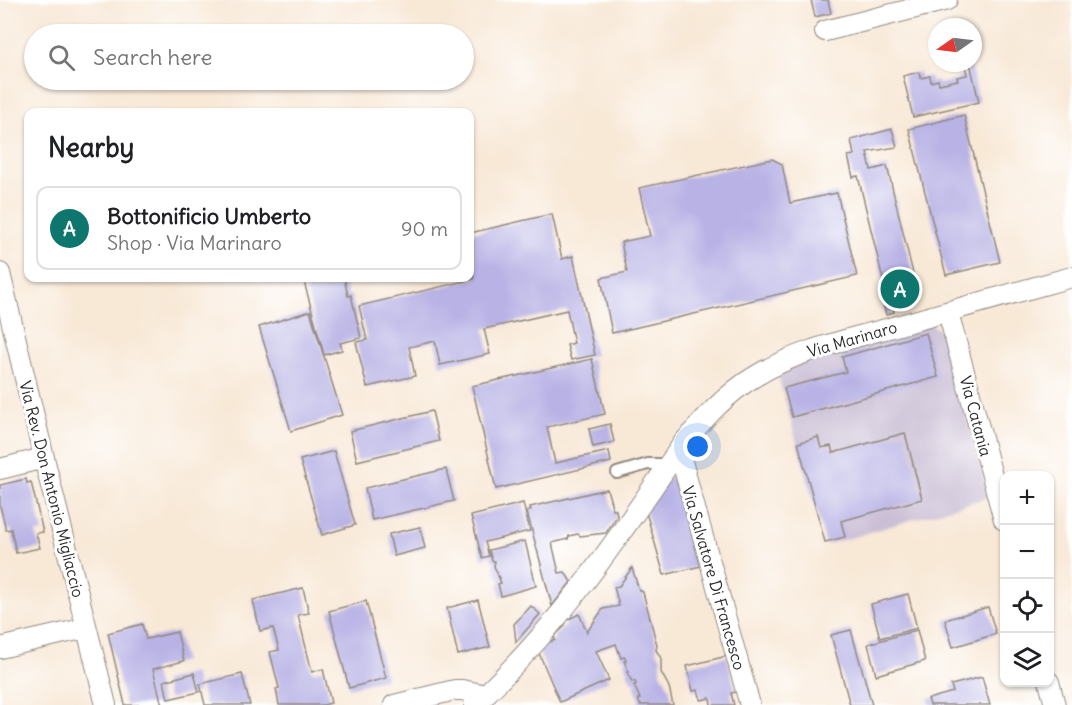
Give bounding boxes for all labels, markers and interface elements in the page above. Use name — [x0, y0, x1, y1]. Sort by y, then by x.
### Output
north arrow — [928, 18, 982, 72]
search box — [24, 24, 474, 90]
icon: search — [45, 41, 78, 74]
text: Search here — [93, 43, 212, 71]
text: Nearby — [48, 131, 134, 164]
text: Bottonificio Umberto — [107, 202, 311, 230]
text: A — [63, 216, 76, 241]
text: 90 m — [401, 216, 448, 241]
text: Shop · Via Marinaro — [107, 230, 282, 255]
pin: A — [880, 266, 920, 312]
street label: Via Marinaro — [805, 317, 899, 361]
street label: Via Catania — [956, 374, 996, 458]
street label: Via Rev. Don Antonio Migliaccio — [15, 379, 89, 599]
your location — [683, 432, 712, 461]
map controls — [1000, 471, 1054, 687]
button: + — [1000, 471, 1054, 525]
street label: Via Salvatore Di Francesco — [678, 484, 750, 672]
button: − — [1000, 525, 1054, 579]
button: locate — [1000, 579, 1054, 633]
button: layers — [1000, 633, 1054, 687]

